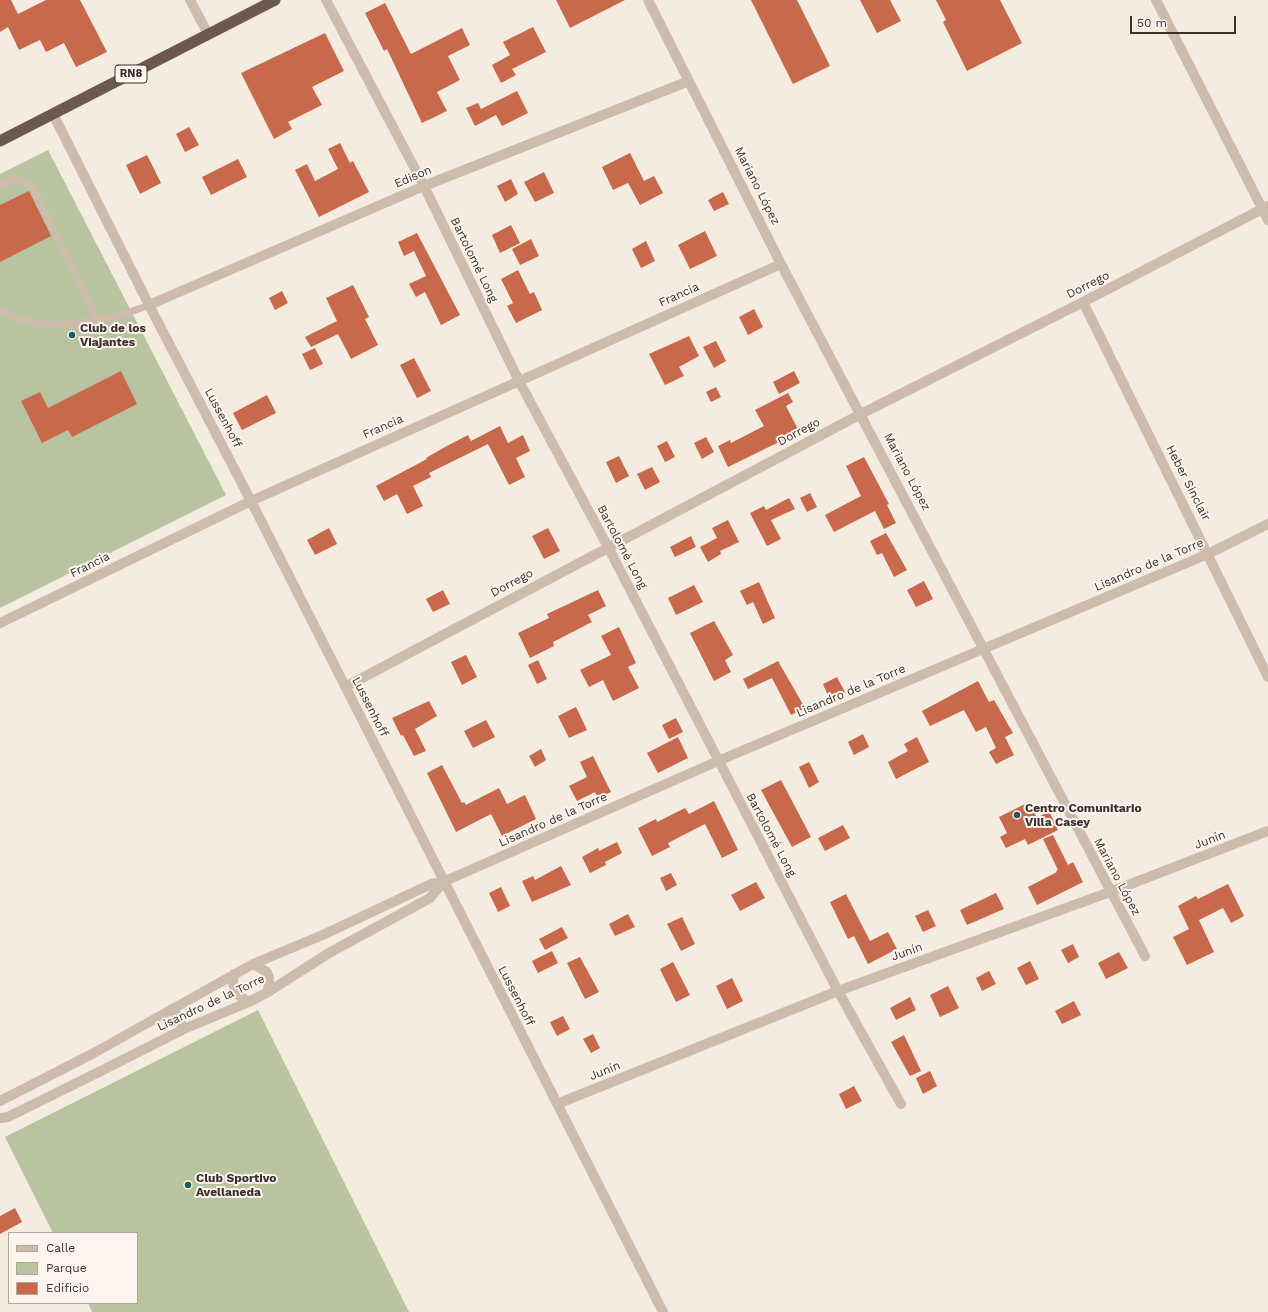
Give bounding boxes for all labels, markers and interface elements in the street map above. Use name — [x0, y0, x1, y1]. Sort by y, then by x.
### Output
scale bar — [1132, 8, 1238, 34]
text: 50 m — [1137, 16, 1167, 30]
road number: RN8 — [115, 65, 147, 83]
street label: Mariano López — [731, 145, 783, 227]
street label: Edison — [392, 163, 434, 191]
street label: Bartolomé Long — [447, 215, 501, 305]
street label: Dorrego — [1064, 268, 1112, 302]
street label: Francia — [657, 280, 701, 310]
place label: Club de los Viajantes — [80, 321, 146, 349]
marker: Club de los Viajantes — [67, 330, 77, 340]
street label: Lussenhoff — [201, 386, 245, 450]
street label: Francia — [361, 412, 405, 442]
street label: Dorrego — [775, 415, 823, 449]
street label: Mariano López — [881, 431, 933, 513]
street label: Heber Sinclair — [1163, 443, 1213, 523]
street label: Bartolomé Long — [594, 503, 650, 591]
street label: Lisandro de la Torre — [1092, 535, 1206, 595]
street label: Francia — [68, 549, 112, 581]
street label: Dorrego — [488, 566, 536, 600]
street label: Lisandro de la Torre — [794, 661, 908, 721]
street label: Lussenhoff — [349, 675, 391, 739]
street label: Lisandro de la Torre — [497, 790, 609, 850]
street label: Bartolomé Long — [743, 791, 799, 879]
place label: Centro Comunitario Villa Casey — [1025, 801, 1142, 829]
marker: Centro Comunitario Villa Casey — [1012, 810, 1022, 820]
street label: Junín — [1192, 828, 1228, 852]
street label: Mariano López — [1091, 836, 1143, 918]
street label: Junín — [889, 940, 925, 964]
street label: Lussenhoff — [495, 964, 537, 1028]
street label: Lisandro de la Torre — [155, 972, 267, 1034]
street label: Junín — [587, 1058, 623, 1084]
place label: Club Sportivo Avellaneda — [196, 1171, 276, 1199]
marker: Club Sportivo Avellaneda — [183, 1180, 193, 1190]
legend — [8, 1232, 138, 1304]
text: Calle — [46, 1241, 75, 1255]
text: Parque — [46, 1261, 87, 1275]
text: Edificio — [46, 1281, 89, 1295]

